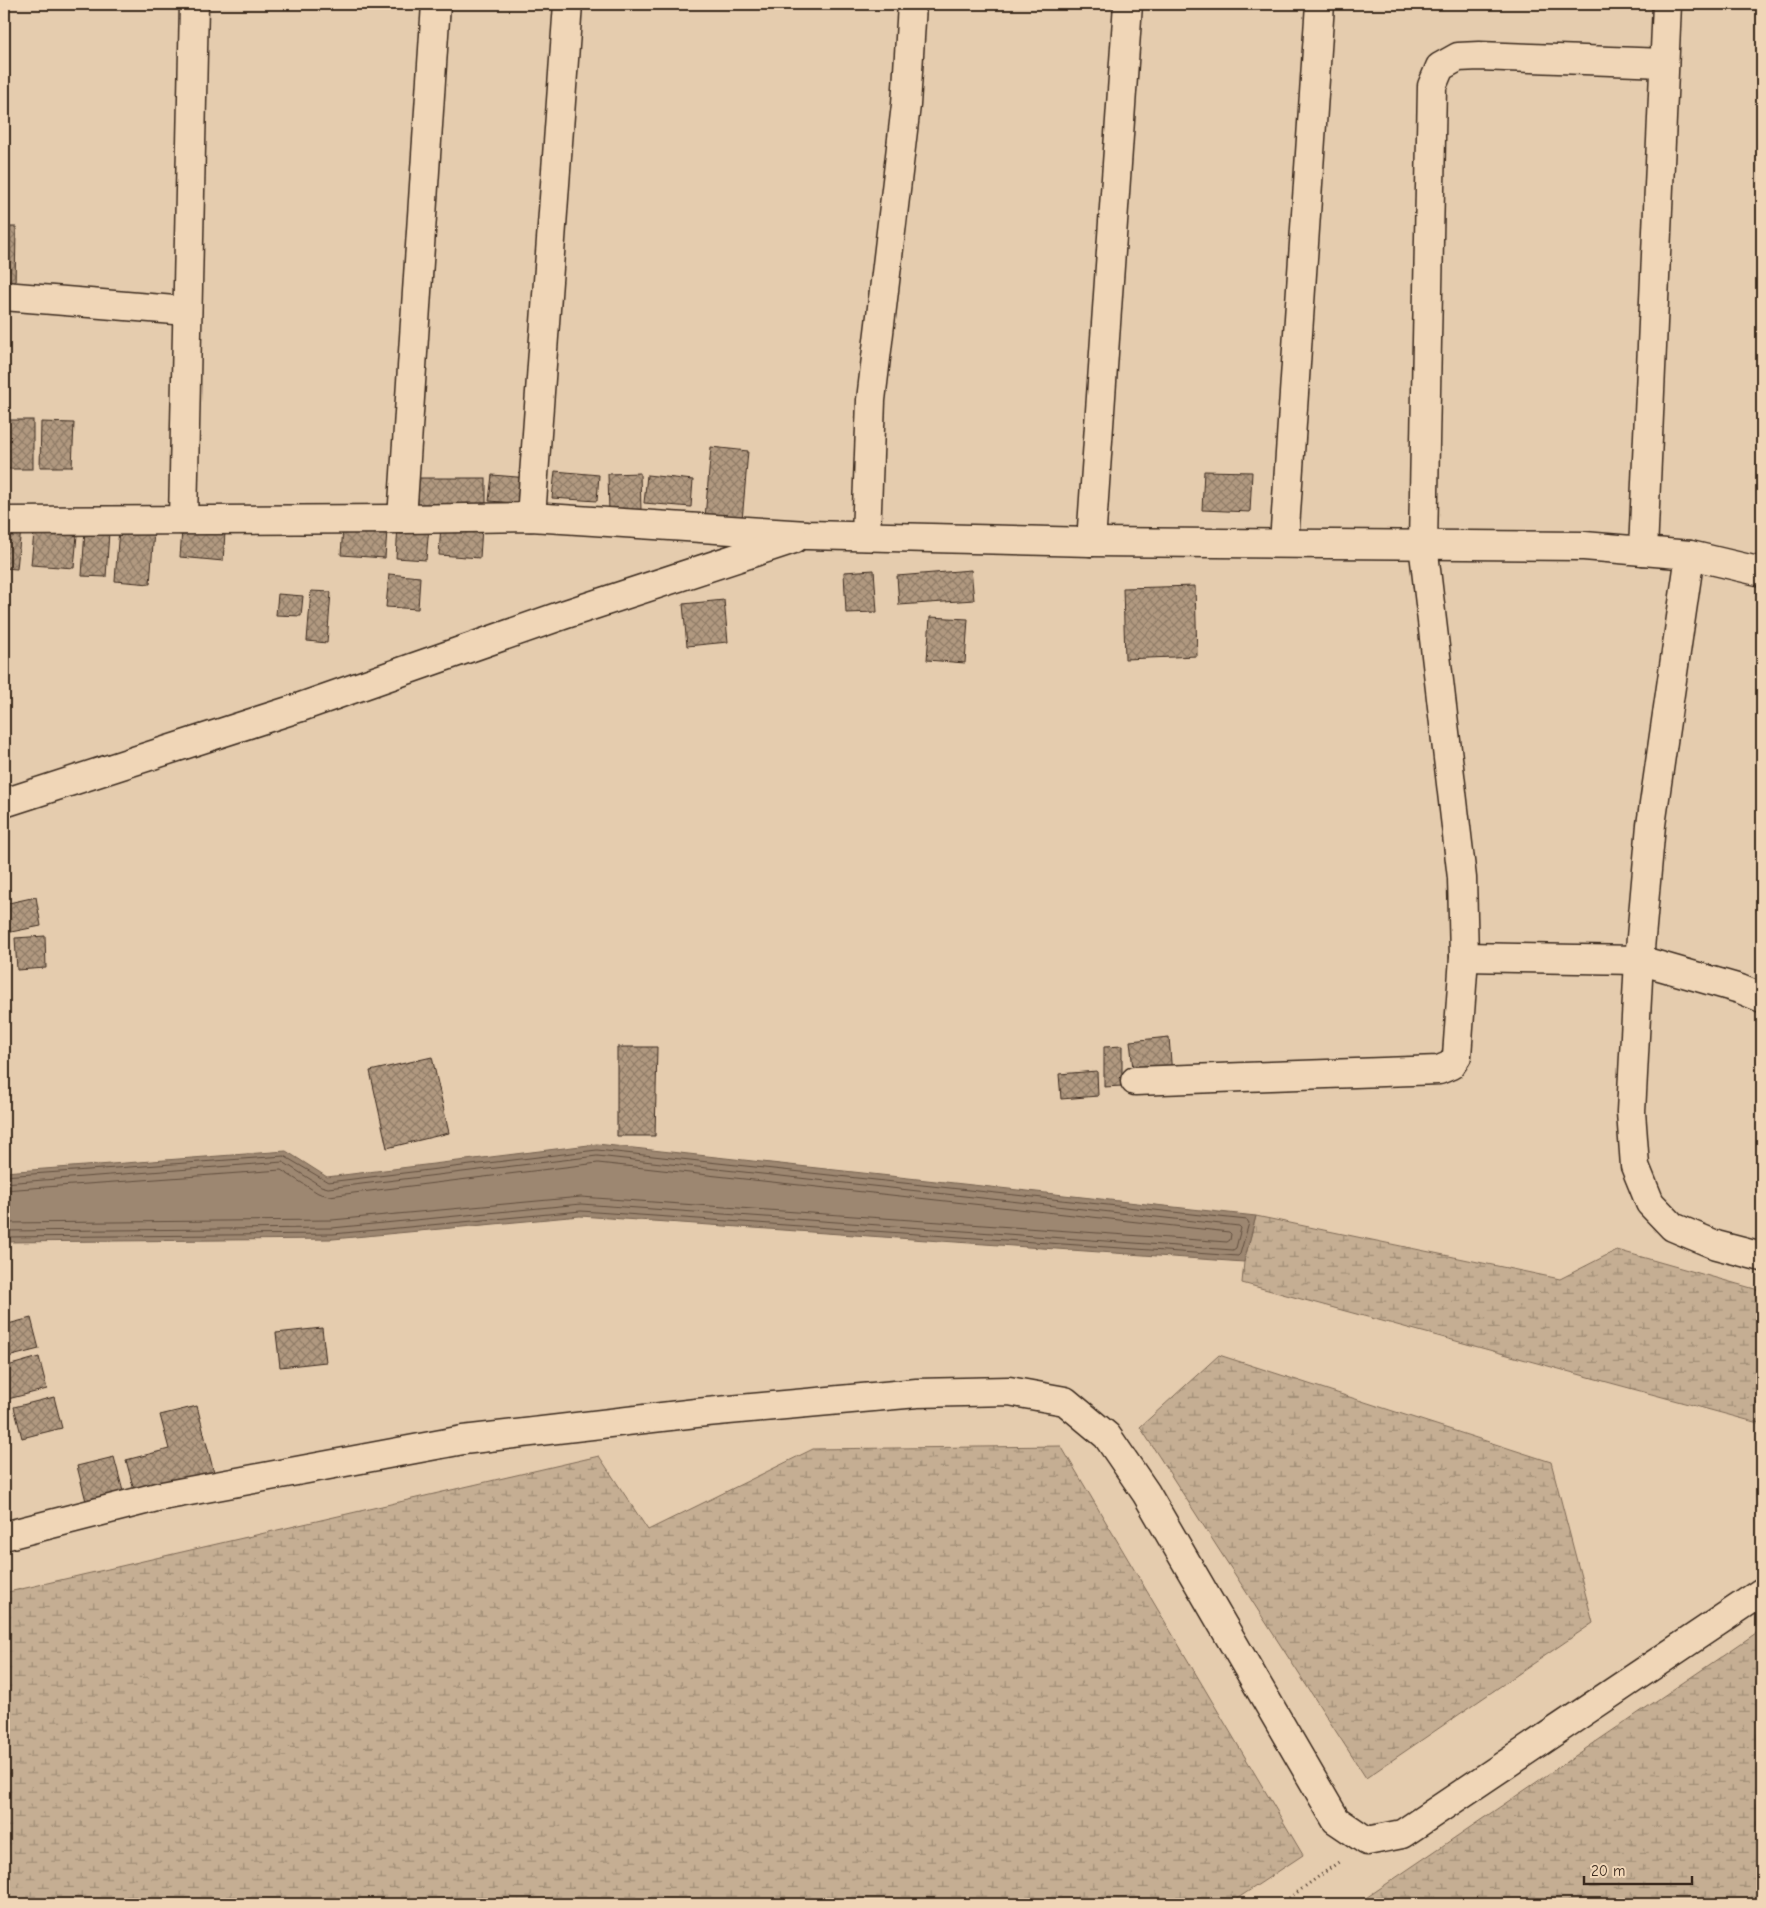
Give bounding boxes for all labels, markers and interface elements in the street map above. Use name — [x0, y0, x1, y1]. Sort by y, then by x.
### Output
scale bar — [1584, 1853, 1691, 1885]
text: 20 m — [1591, 1862, 1625, 1880]

